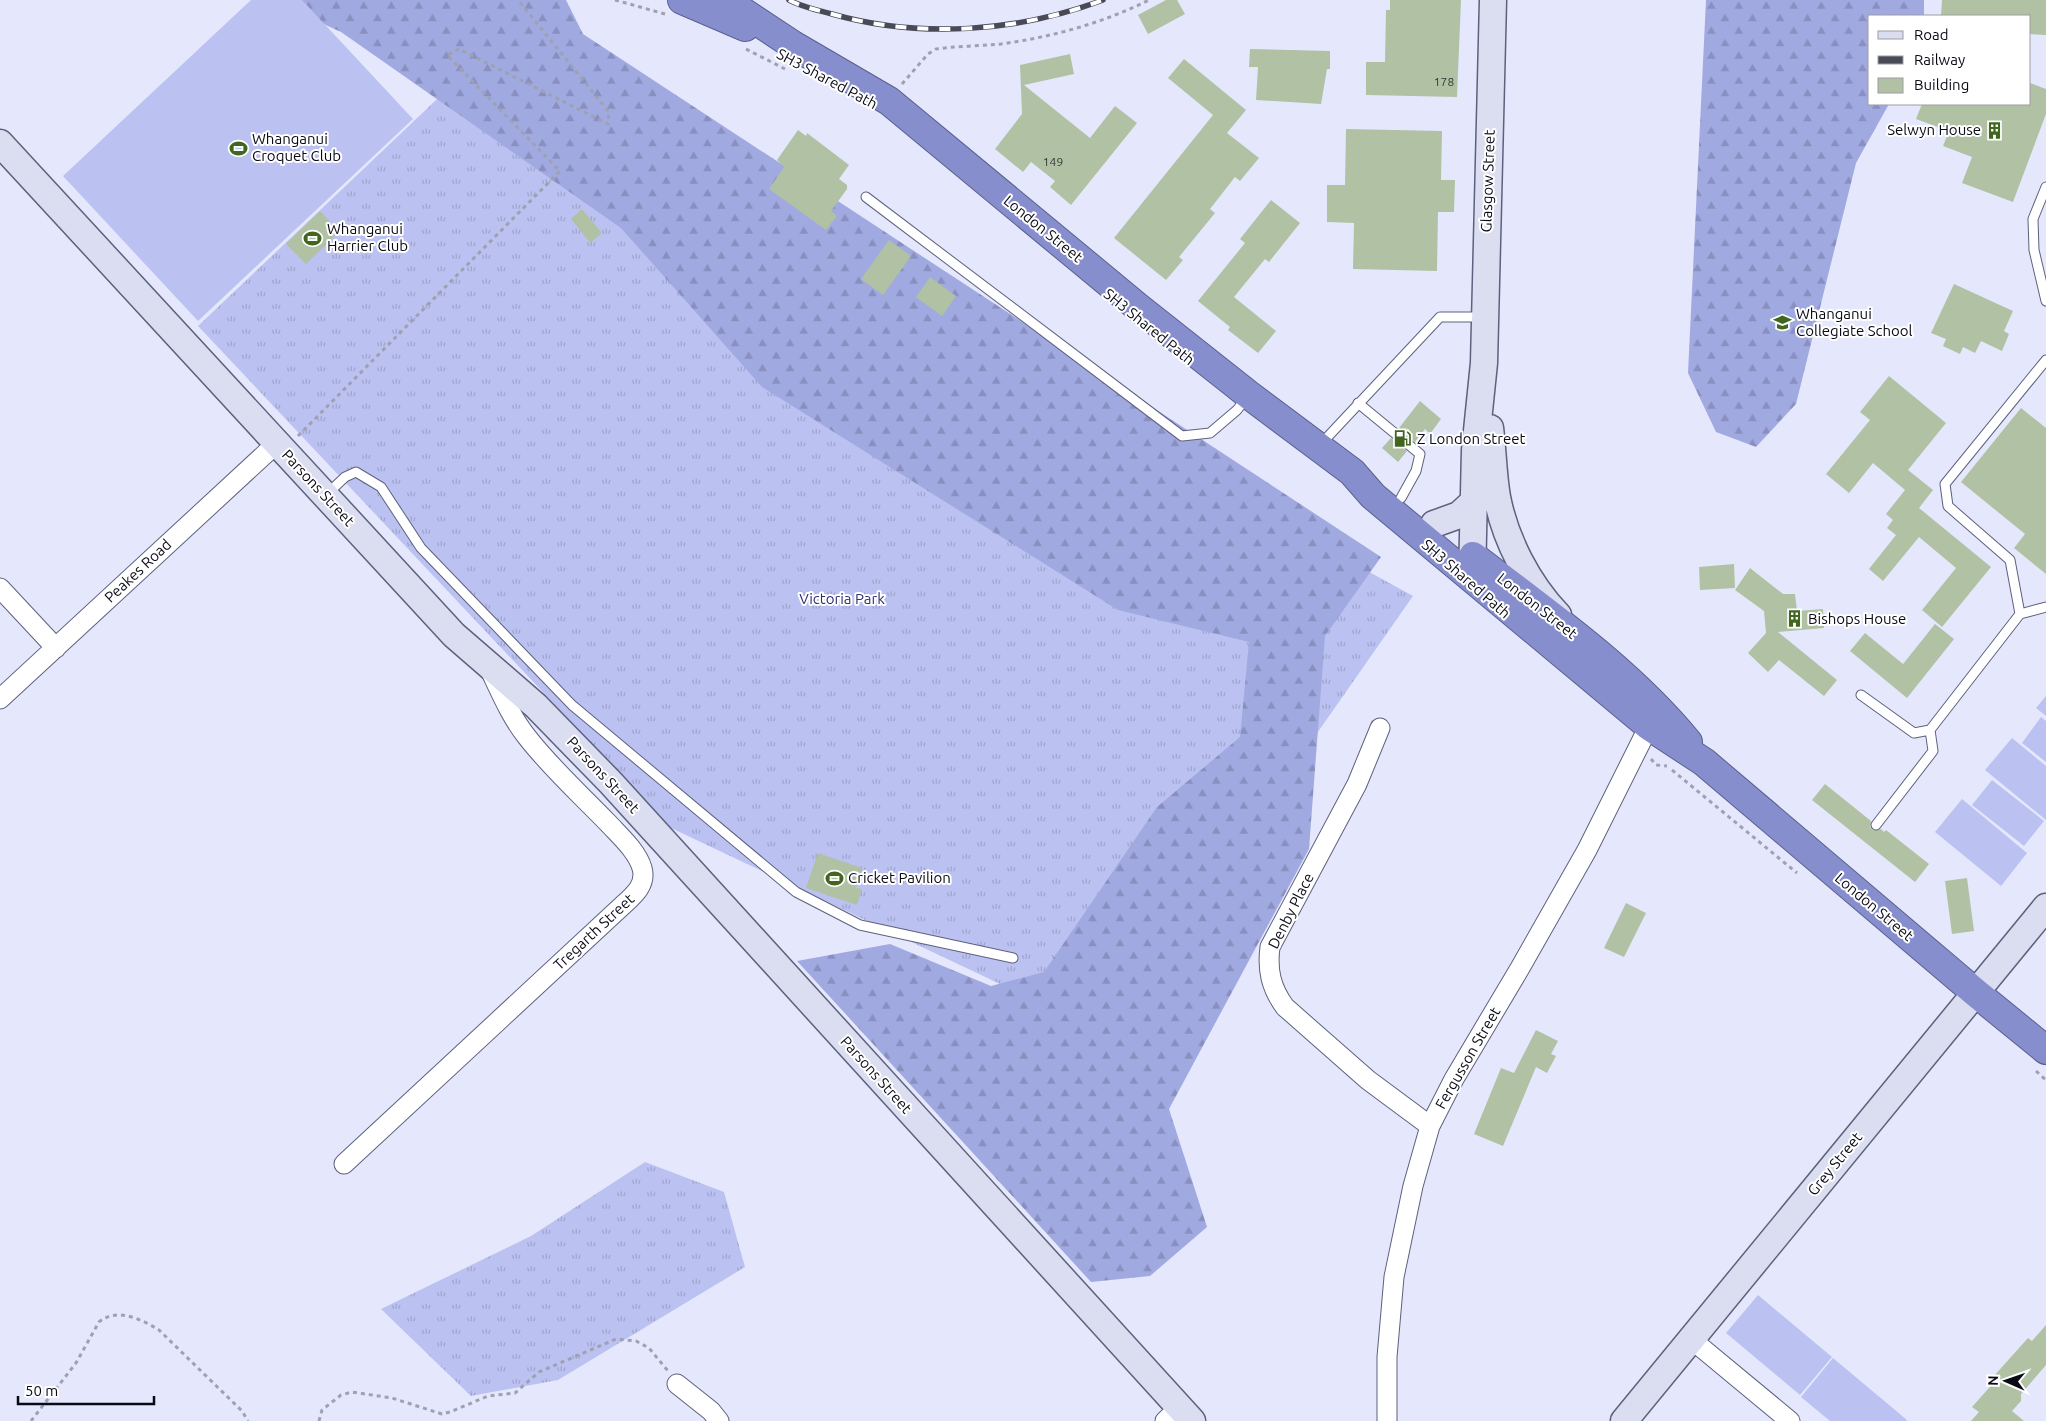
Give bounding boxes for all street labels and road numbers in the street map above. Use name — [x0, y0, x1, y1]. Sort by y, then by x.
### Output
street label: SH3 Shared Path — [774, 45, 880, 112]
street label: Glasgow Street — [1477, 129, 1498, 232]
street label: London Street — [1001, 192, 1086, 266]
street label: SH3 Shared Path — [1101, 285, 1198, 368]
street label: Parsons Street — [279, 446, 358, 529]
street label: Peakes Road — [101, 536, 174, 606]
street label: SH3 Shared Path — [1419, 536, 1514, 622]
street label: London Street — [1494, 569, 1581, 642]
street label: Parsons Street — [564, 733, 643, 816]
street label: London Street — [1832, 869, 1917, 944]
street label: Denby Place — [1264, 870, 1317, 951]
street label: Tregarth Street — [550, 890, 637, 973]
street label: Fergusson Street — [1432, 1004, 1504, 1112]
street label: Parsons Street — [837, 1033, 916, 1117]
street label: Grey Street — [1804, 1129, 1865, 1199]

